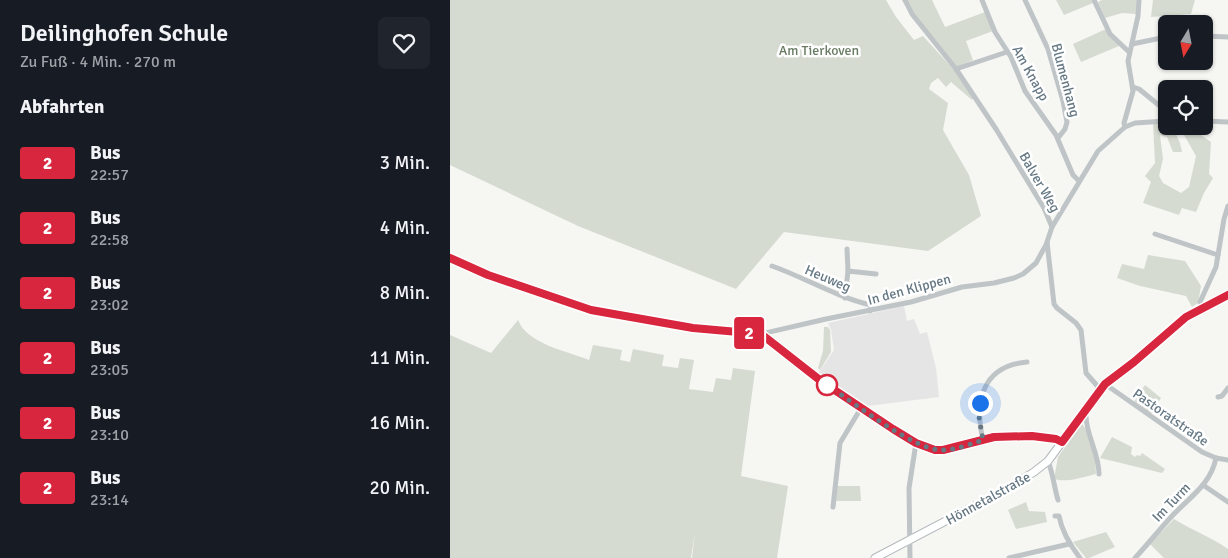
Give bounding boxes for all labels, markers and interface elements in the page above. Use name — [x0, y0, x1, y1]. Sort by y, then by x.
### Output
north arrow — [1158, 15, 1212, 70]
map controls — [1158, 15, 1213, 135]
button: heart — [378, 17, 430, 69]
text: Deilinghofen Schule — [20, 18, 228, 48]
street label: Blumenhang — [1048, 41, 1084, 119]
park label: Am Tierkoven — [779, 42, 859, 59]
street label: Am Knapp — [1008, 43, 1053, 104]
text: Zu Fuß · 4 Min. · 270 m — [20, 52, 176, 72]
button: locate — [1158, 80, 1213, 135]
text: Abfahrten — [20, 95, 104, 119]
text: Bus — [90, 141, 121, 165]
street label: Balver Weg — [1016, 149, 1064, 215]
text: 3 Min. — [380, 151, 430, 175]
text: 2 — [43, 152, 52, 174]
text: 22:57 — [90, 165, 129, 185]
text: Bus — [90, 206, 121, 230]
text: 4 Min. — [380, 216, 430, 240]
text: 2 — [43, 217, 52, 239]
text: 22:58 — [90, 230, 129, 250]
street label: Heuweg — [802, 261, 853, 296]
street label: In den Klippen — [866, 270, 953, 309]
text: Bus — [90, 271, 121, 295]
text: 8 Min. — [380, 281, 430, 305]
text: 2 — [43, 282, 52, 304]
text: 23:02 — [90, 295, 129, 315]
line badge: 2 — [733, 317, 765, 349]
text: 2 — [744, 322, 754, 344]
text: Bus — [90, 336, 121, 360]
text: 11 Min. — [369, 346, 430, 370]
text: 2 — [43, 347, 52, 369]
text: 23:05 — [90, 360, 129, 380]
unlabelled marker — [816, 374, 838, 396]
street label: Pastoratstraße — [1129, 385, 1212, 450]
your location — [968, 391, 993, 416]
text: Bus — [90, 401, 121, 425]
text: 16 Min. — [369, 411, 430, 435]
text: 2 — [43, 412, 52, 434]
text: 23:10 — [90, 425, 129, 445]
text: Bus — [90, 466, 121, 490]
street label: Hönnetalstraße — [943, 468, 1034, 529]
text: 20 Min. — [369, 476, 430, 500]
text: 2 — [43, 477, 52, 499]
street label: Im Turm — [1149, 479, 1194, 526]
text: 23:14 — [90, 490, 129, 510]

